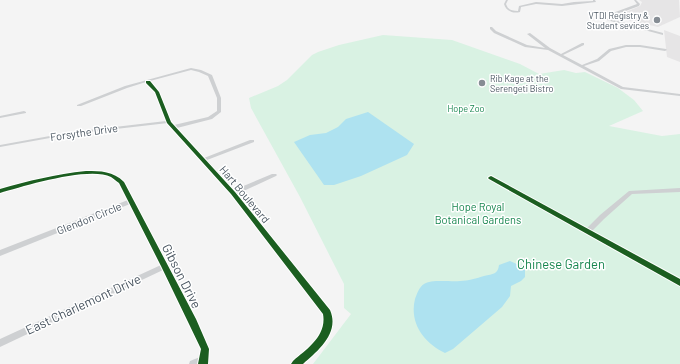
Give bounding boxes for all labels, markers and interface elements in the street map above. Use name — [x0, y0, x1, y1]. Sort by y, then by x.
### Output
place label: VTDI Registry & Student sevices — [587, 10, 649, 31]
marker: VTDI Registry & Student sevices — [652, 15, 662, 25]
place label: Rib Kage at the Serengeti Bistro — [490, 73, 554, 94]
marker: Rib Kage at the Serengeti Bistro — [477, 78, 487, 88]
park label: Hope Zoo — [447, 103, 485, 114]
street label: Forsythe Drive — [49, 121, 119, 143]
street label: Hart Boulevard — [217, 163, 273, 225]
street label: Glendon Circle — [55, 199, 123, 237]
park label: Hope Royal Botanical Gardens — [435, 200, 521, 226]
street label: Gibson Drive — [159, 241, 205, 311]
park label: Chinese Garden — [517, 256, 605, 272]
street label: East Charlemont Drive — [23, 270, 143, 338]

